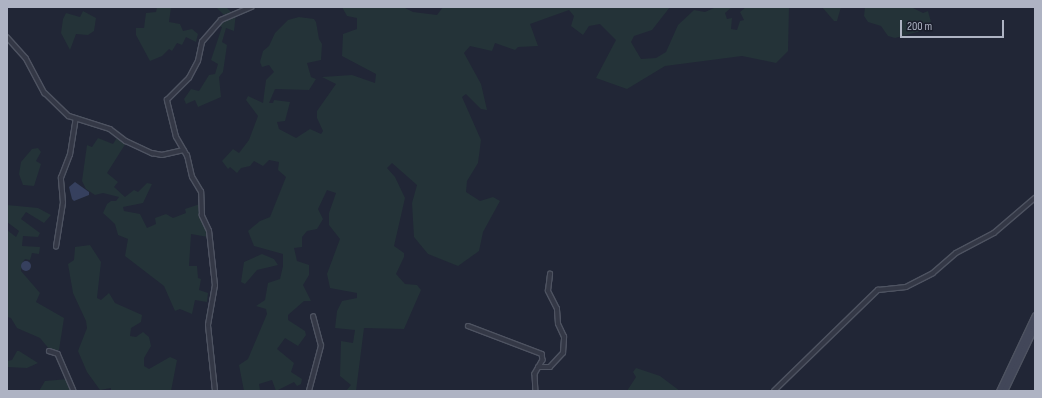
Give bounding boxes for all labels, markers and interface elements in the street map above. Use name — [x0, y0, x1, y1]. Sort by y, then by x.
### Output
scale bar — [902, 12, 1006, 38]
text: 200 m — [907, 19, 932, 34]

